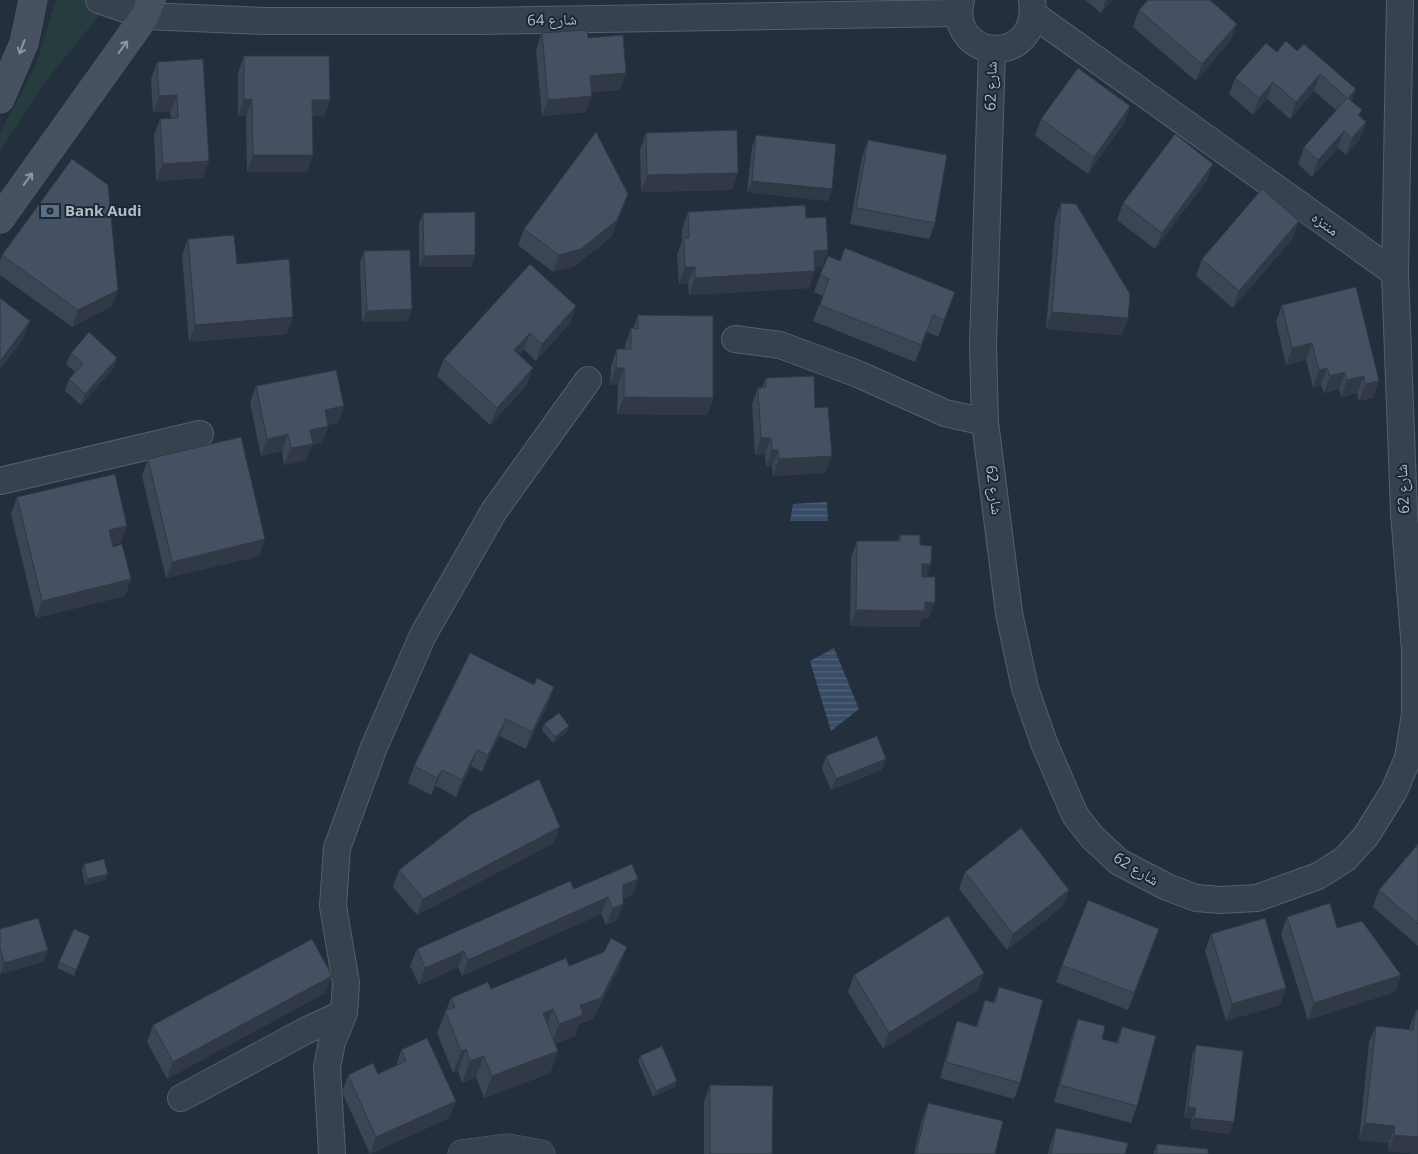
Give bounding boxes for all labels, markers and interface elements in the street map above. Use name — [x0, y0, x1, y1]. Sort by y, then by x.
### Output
street label: شارع 64 — [527, 9, 577, 30]
one-way arrow — [17, 39, 26, 54]
one-way arrow — [118, 40, 128, 54]
street label: شارع 62 — [979, 61, 1002, 111]
one-way arrow — [23, 172, 33, 186]
bank icon: Bank Audi — [39, 200, 61, 222]
place label: Bank Audi — [65, 200, 141, 220]
street label: منتزه — [1308, 207, 1343, 240]
street label: شارع 62 — [981, 464, 1008, 516]
street label: شارع 62 — [1391, 464, 1414, 514]
street label: شارع 62 — [1110, 847, 1163, 890]

